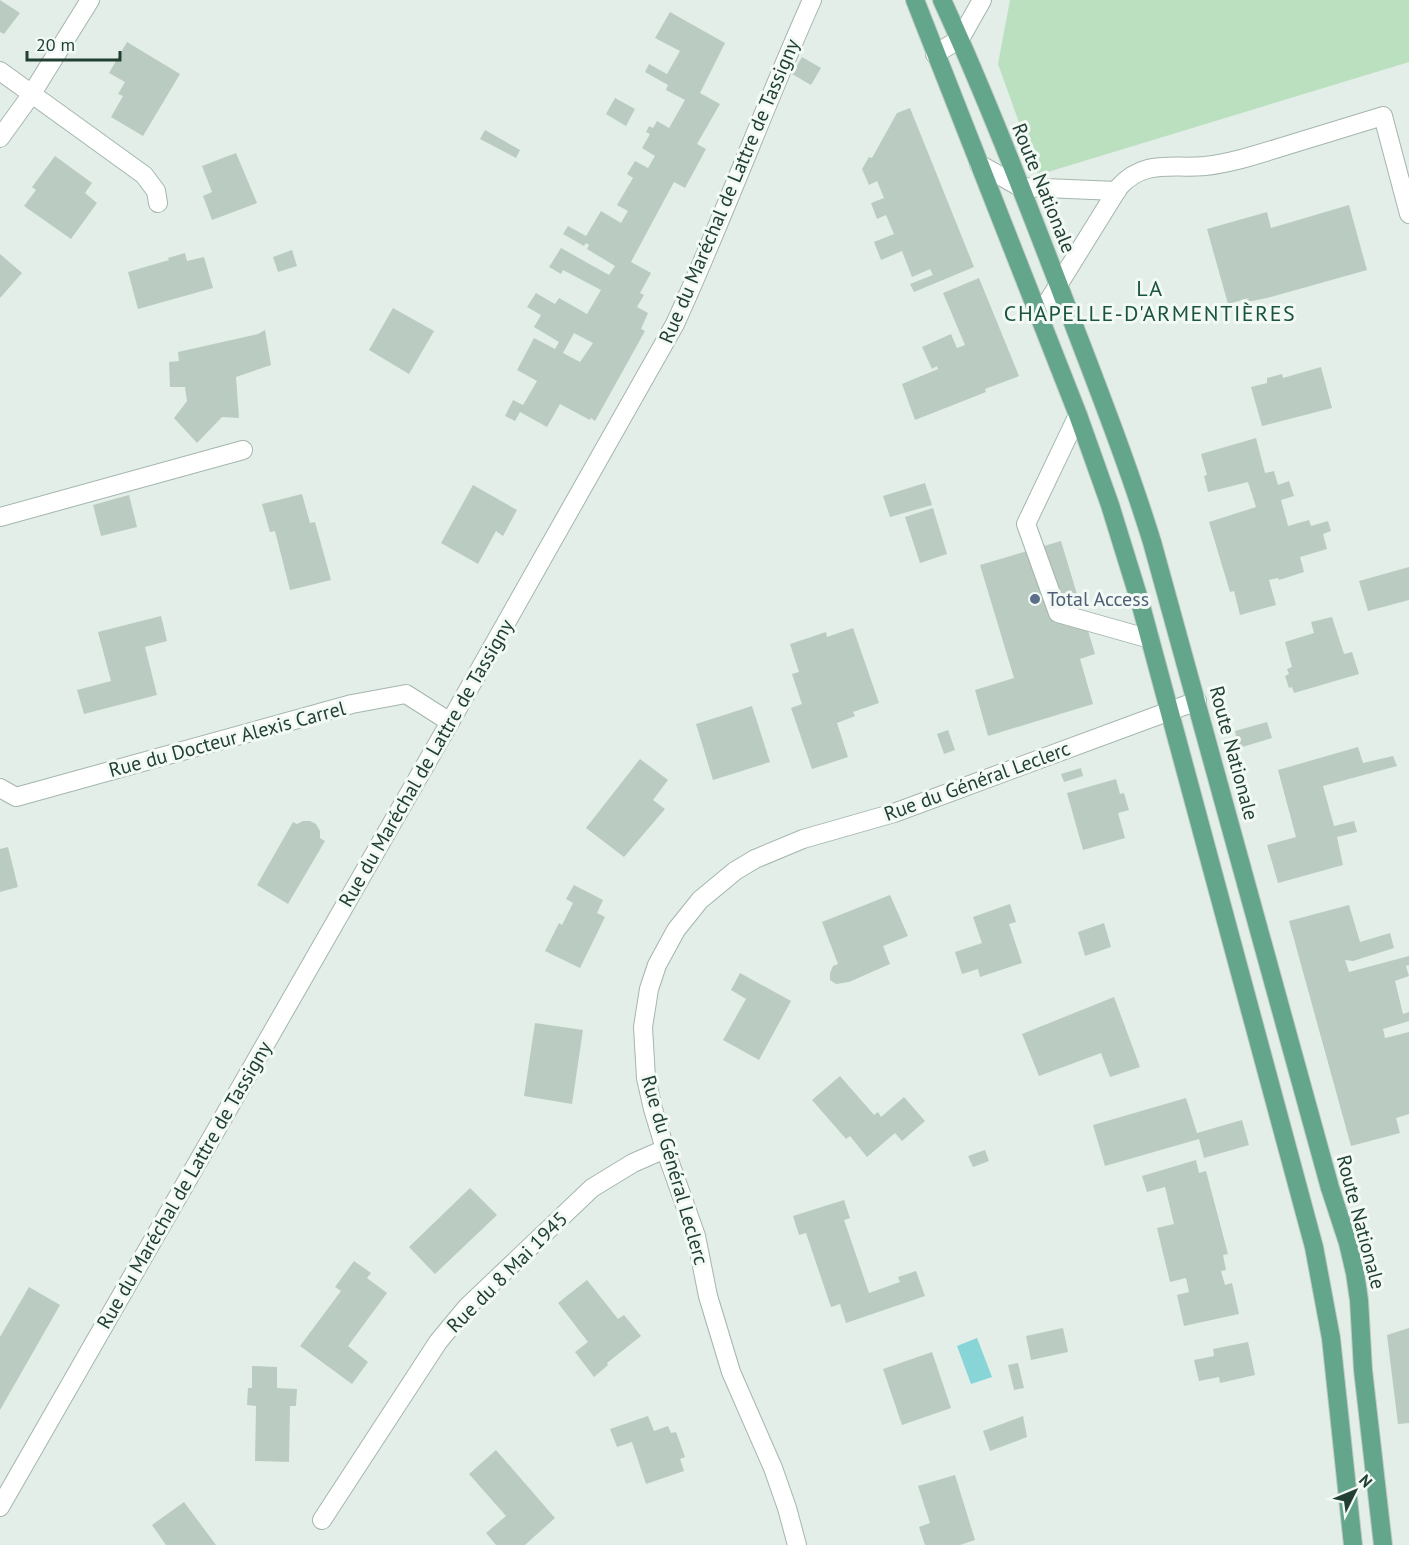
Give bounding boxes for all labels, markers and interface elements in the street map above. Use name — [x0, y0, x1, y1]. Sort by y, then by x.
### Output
scale bar — [27, 24, 120, 62]
text: 20 m — [36, 33, 75, 56]
street label: Rue du Maréchal de Lattre de Tassigny — [653, 34, 805, 347]
street label: Route Nationale — [1006, 119, 1082, 257]
district label: LA CHAPELLE-D'ARMENTIÈRES — [1004, 274, 1296, 327]
place label: Total Access — [1047, 586, 1149, 612]
marker: Total Access — [1028, 592, 1042, 606]
street label: Rue du Maréchal de Lattre de Tassigny — [333, 614, 520, 912]
street label: Route Nationale — [1204, 683, 1264, 823]
street label: Rue du Docteur Alexis Carrel — [106, 695, 348, 783]
street label: Rue du Général Leclerc — [880, 735, 1074, 827]
street label: Rue du Maréchal de Lattre de Tassigny — [91, 1036, 278, 1334]
street label: Rue du Général Leclerc — [635, 1072, 715, 1268]
street label: Route Nationale — [1331, 1152, 1391, 1292]
street label: Rue du 8 Mai 1945 — [441, 1206, 573, 1338]
north arrow — [1325, 1461, 1385, 1521]
text: N — [1355, 1470, 1377, 1491]

